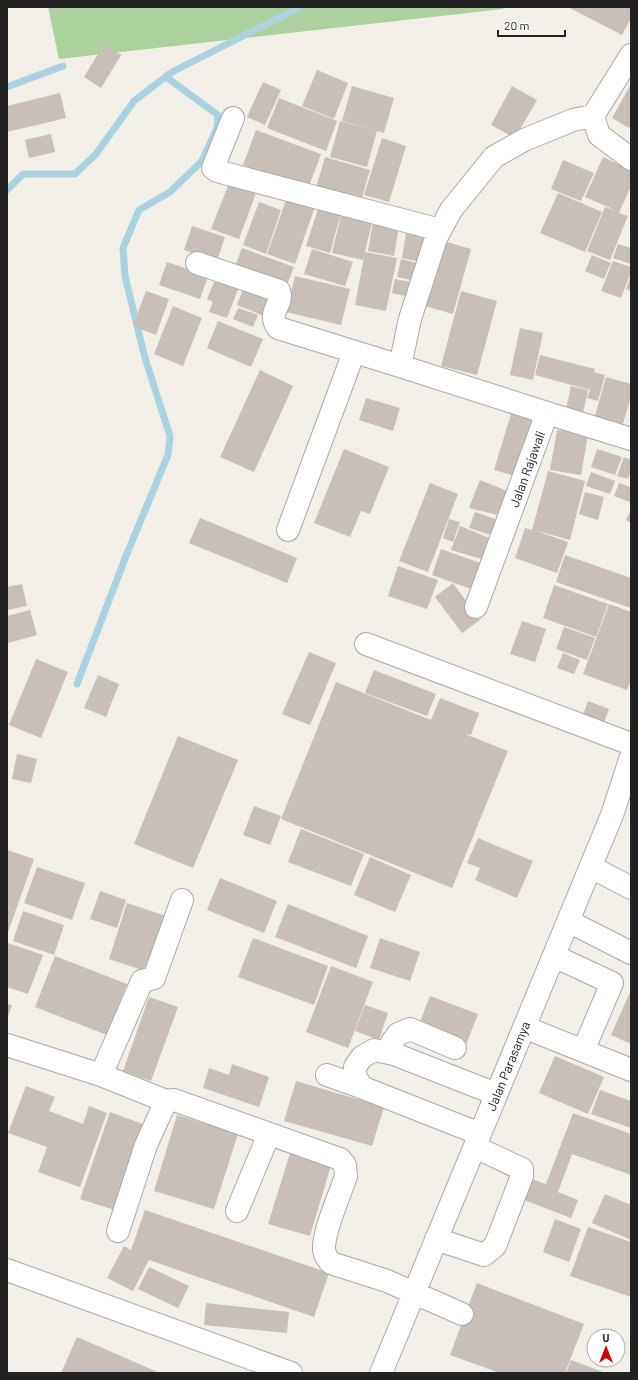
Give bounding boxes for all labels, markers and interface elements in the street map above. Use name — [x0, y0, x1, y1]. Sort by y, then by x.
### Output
scale bar — [498, 12, 565, 38]
text: 20 m — [504, 18, 530, 32]
street label: Jalan Rajawali — [506, 429, 548, 509]
street label: Jalan Parasamya — [483, 1019, 533, 1113]
north arrow — [586, 1328, 626, 1368]
text: U — [603, 1331, 610, 1344]

